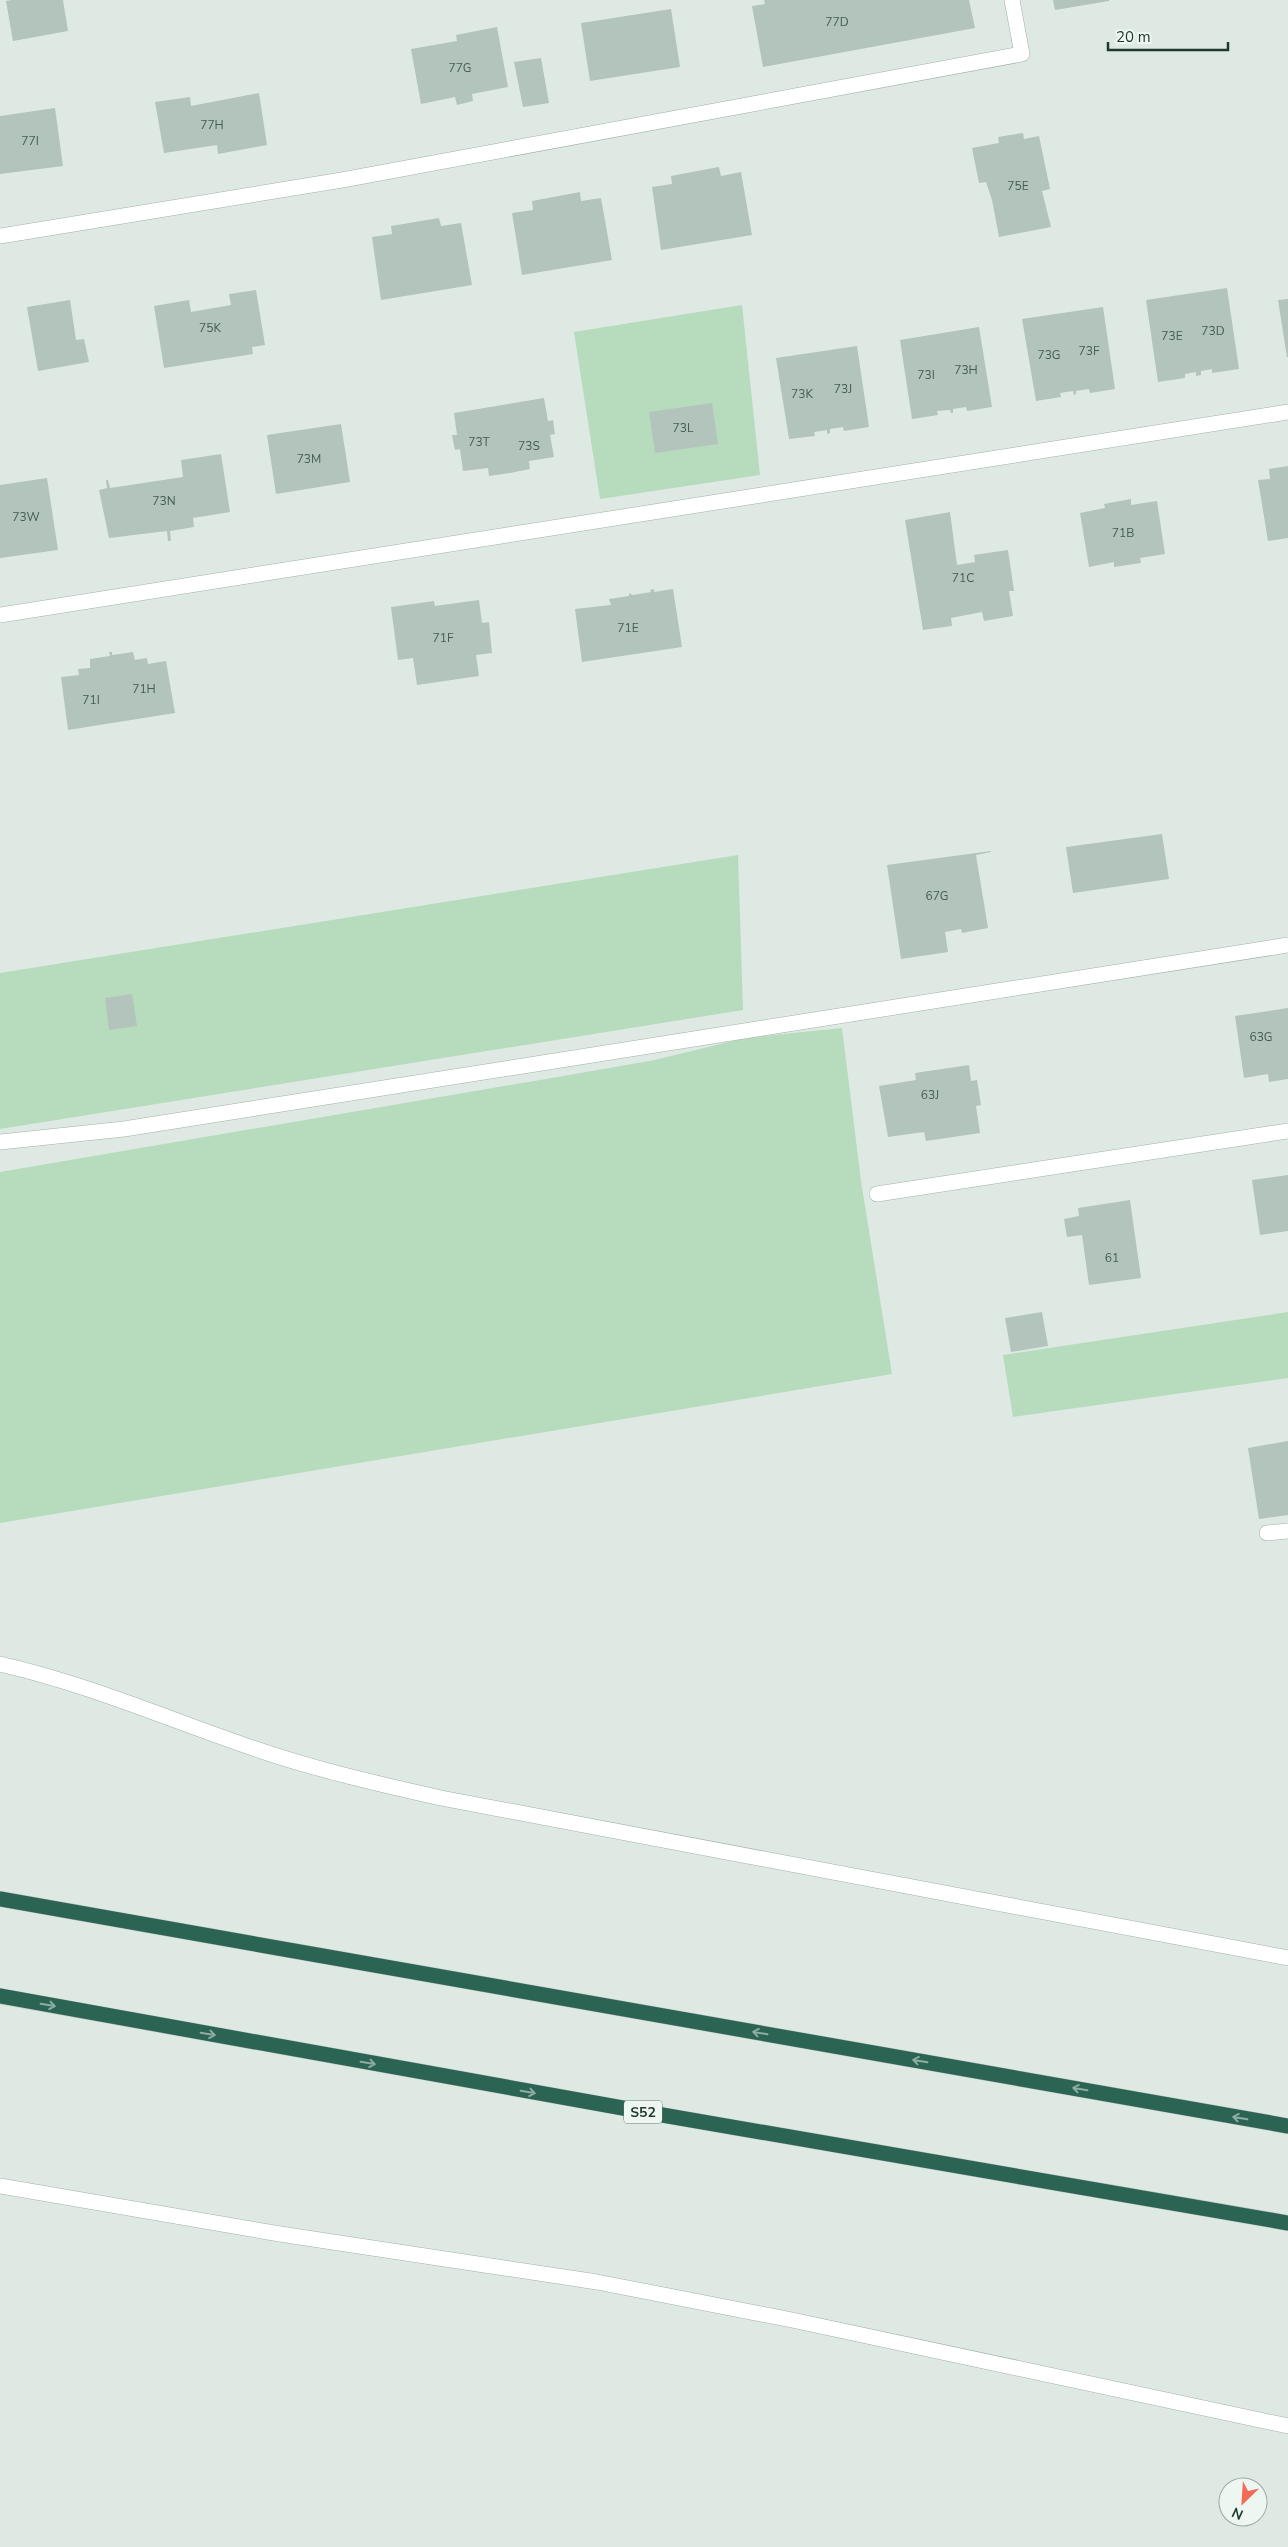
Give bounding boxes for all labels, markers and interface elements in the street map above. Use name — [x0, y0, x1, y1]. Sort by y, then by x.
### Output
house number: 77D — [825, 14, 849, 30]
scale bar — [1108, 20, 1228, 52]
text: 20 m — [1116, 27, 1151, 47]
house number: 77G — [448, 60, 472, 76]
house number: 77H — [200, 117, 224, 133]
house number: 77I — [21, 133, 39, 149]
house number: 75E — [1007, 178, 1029, 194]
house number: 75K — [199, 320, 221, 336]
house number: 73D — [1201, 323, 1225, 339]
house number: 73E — [1161, 328, 1183, 344]
house number: 73F — [1079, 343, 1100, 359]
house number: 73G — [1037, 347, 1061, 363]
house number: 73H — [954, 362, 978, 378]
house number: 73I — [917, 367, 935, 383]
house number: 73J — [834, 381, 852, 397]
house number: 73K — [791, 386, 813, 402]
house number: 73L — [673, 420, 694, 436]
house number: 73T — [468, 434, 491, 450]
house number: 73S — [518, 438, 540, 454]
house number: 73M — [297, 451, 321, 467]
house number: 73N — [152, 493, 176, 509]
house number: 73W — [12, 509, 40, 525]
house number: 71B — [1112, 525, 1134, 541]
house number: 71C — [952, 570, 974, 586]
house number: 71E — [617, 620, 639, 636]
house number: 71F — [433, 630, 454, 646]
house number: 71H — [132, 681, 156, 697]
house number: 71I — [82, 692, 100, 708]
house number: 67G — [925, 888, 949, 904]
house number: 63G — [1249, 1029, 1273, 1045]
house number: 63J — [921, 1087, 939, 1103]
house number: 61 — [1105, 1250, 1119, 1266]
one-way arrow — [40, 2000, 56, 2010]
one-way arrow — [752, 2027, 768, 2037]
one-way arrow — [199, 2030, 215, 2040]
one-way arrow — [912, 2056, 928, 2065]
one-way arrow — [359, 2059, 375, 2069]
one-way arrow — [1072, 2084, 1088, 2094]
one-way arrow — [519, 2087, 535, 2097]
road number: S52 — [624, 2100, 662, 2124]
one-way arrow — [1232, 2112, 1248, 2122]
north arrow — [1218, 2477, 1268, 2527]
text: N — [1229, 2503, 1246, 2524]

